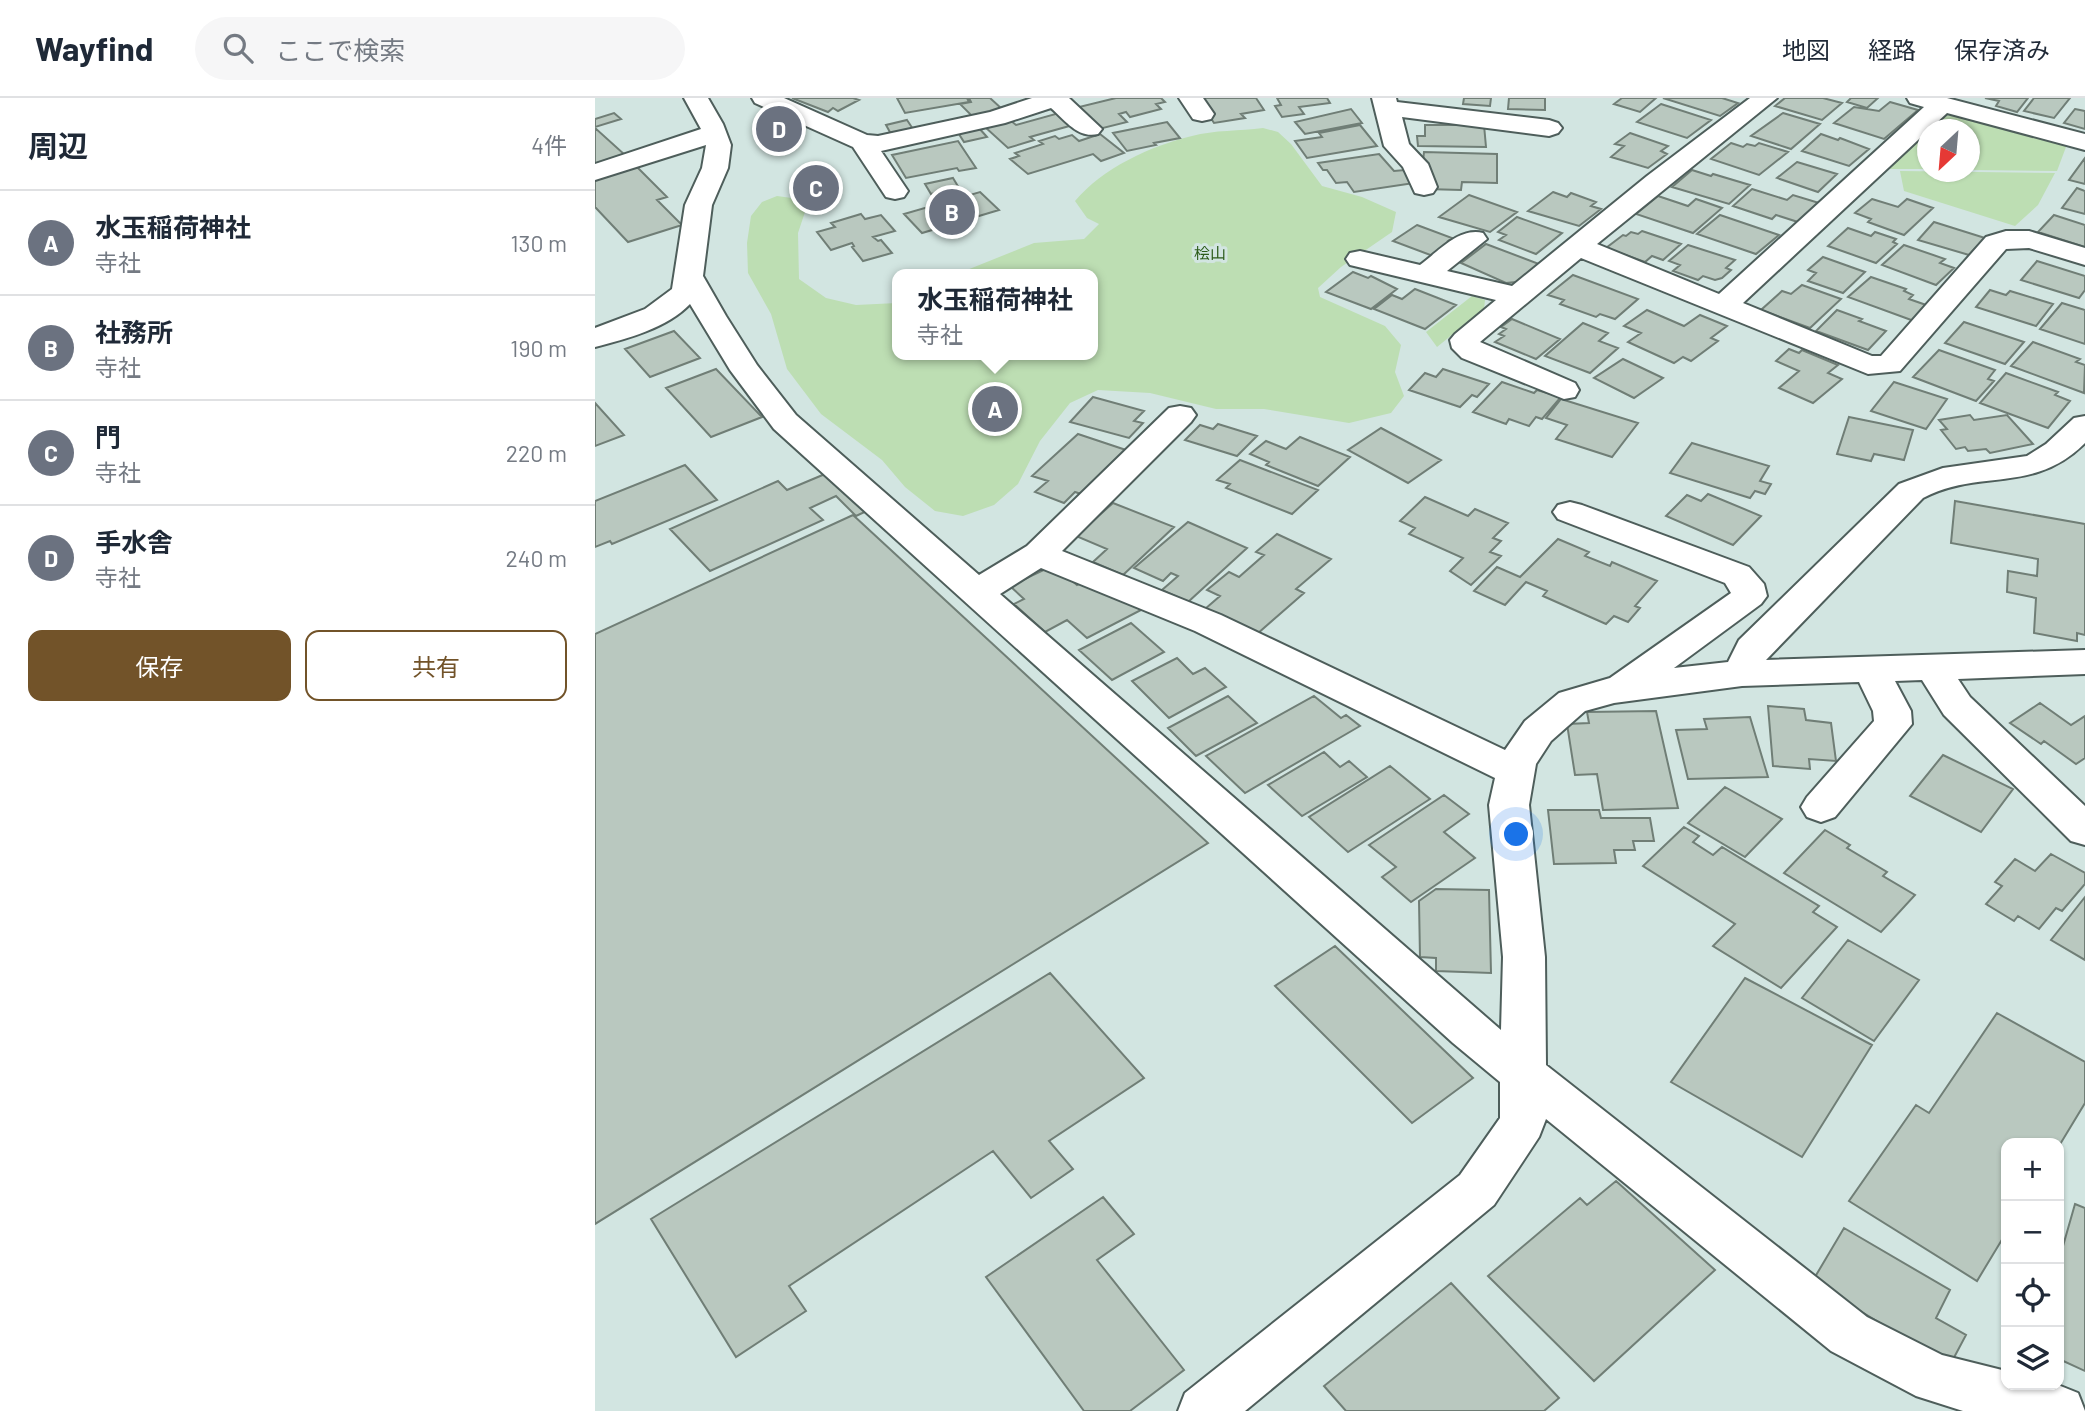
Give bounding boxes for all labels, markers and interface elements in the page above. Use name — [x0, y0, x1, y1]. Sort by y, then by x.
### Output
search box — [195, 17, 685, 80]
text: Wayfind — [35, 28, 153, 68]
icon: search — [219, 29, 257, 67]
text: ここで検索 — [275, 34, 405, 65]
text: 地図 — [1782, 35, 1830, 64]
text: 経路 — [1868, 35, 1916, 64]
text: 保存済み — [1954, 35, 2050, 64]
pin: D — [756, 103, 802, 155]
north arrow — [1917, 119, 1980, 182]
text: 周辺 — [28, 127, 88, 163]
text: 4件 — [531, 131, 567, 159]
pin: C — [793, 162, 839, 214]
pin: B — [929, 186, 975, 238]
text: 水玉稲荷神社 — [95, 211, 251, 242]
text: A — [43, 229, 59, 257]
text: 130 m — [510, 229, 567, 257]
park label: 桧山 — [1194, 243, 1226, 262]
text: 寺社 — [95, 248, 141, 276]
popup — [892, 269, 1098, 360]
text: 水玉稲荷神社 — [917, 283, 1073, 314]
text: 社務所 — [95, 316, 173, 347]
text: 寺社 — [917, 320, 963, 348]
text: B — [44, 334, 58, 362]
text: 190 m — [510, 334, 567, 362]
text: 寺社 — [95, 353, 141, 381]
pin: A — [972, 383, 1018, 435]
text: 門 — [95, 421, 121, 452]
text: C — [44, 439, 58, 467]
text: 220 m — [506, 439, 567, 467]
text: 寺社 — [95, 458, 141, 486]
text: 手水舎 — [95, 526, 173, 557]
text: D — [44, 544, 58, 572]
text: 240 m — [505, 544, 567, 572]
text: 寺社 — [95, 563, 141, 591]
button: 保存 — [28, 630, 291, 701]
button: 共有 — [305, 630, 567, 701]
your location — [1499, 817, 1533, 851]
map controls — [2001, 1138, 2064, 1390]
button: + — [2001, 1138, 2064, 1201]
button: − — [2001, 1201, 2064, 1264]
button: locate — [2001, 1264, 2064, 1327]
button: layers — [2001, 1327, 2064, 1390]

